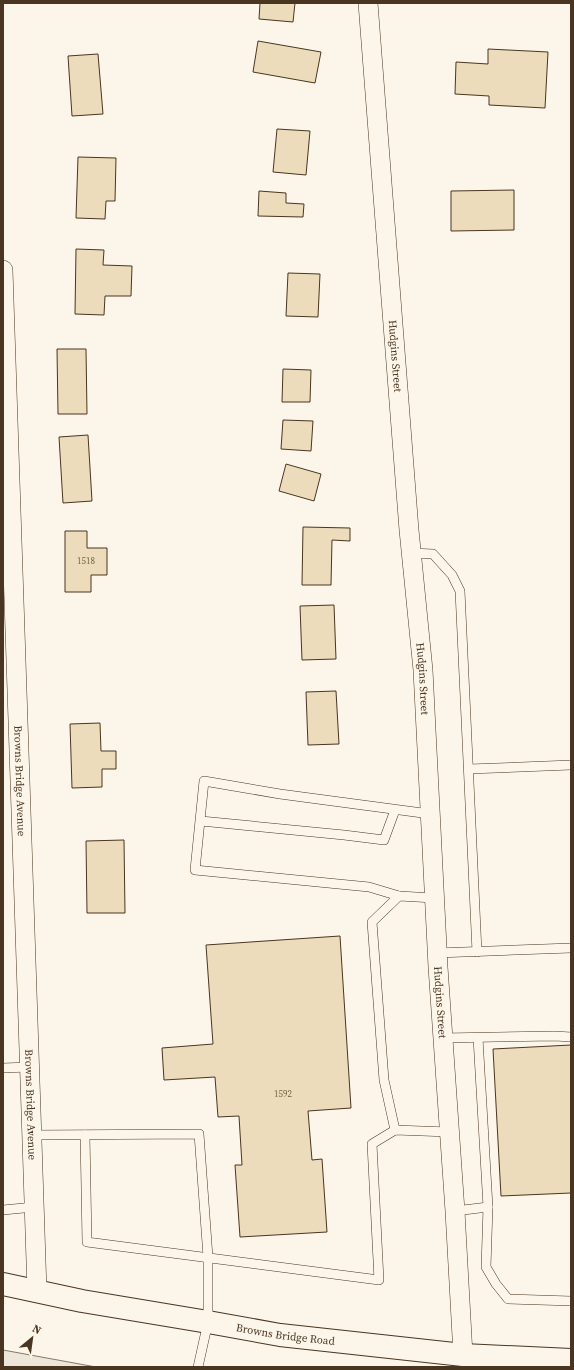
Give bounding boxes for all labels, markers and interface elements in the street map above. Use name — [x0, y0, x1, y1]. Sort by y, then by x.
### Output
street label: Hudgins Street — [385, 319, 405, 393]
house number: 1518 — [77, 555, 95, 567]
street label: Hudgins Street — [412, 642, 432, 716]
street label: Browns Bridge Avenue — [10, 725, 29, 837]
street label: Hudgins Street — [430, 966, 450, 1039]
street label: Browns Bridge Avenue — [21, 1049, 40, 1161]
house number: 1592 — [274, 1088, 292, 1100]
north arrow — [12, 1318, 52, 1358]
street label: Browns Bridge Road — [235, 1320, 336, 1349]
text: N — [29, 1321, 44, 1338]

